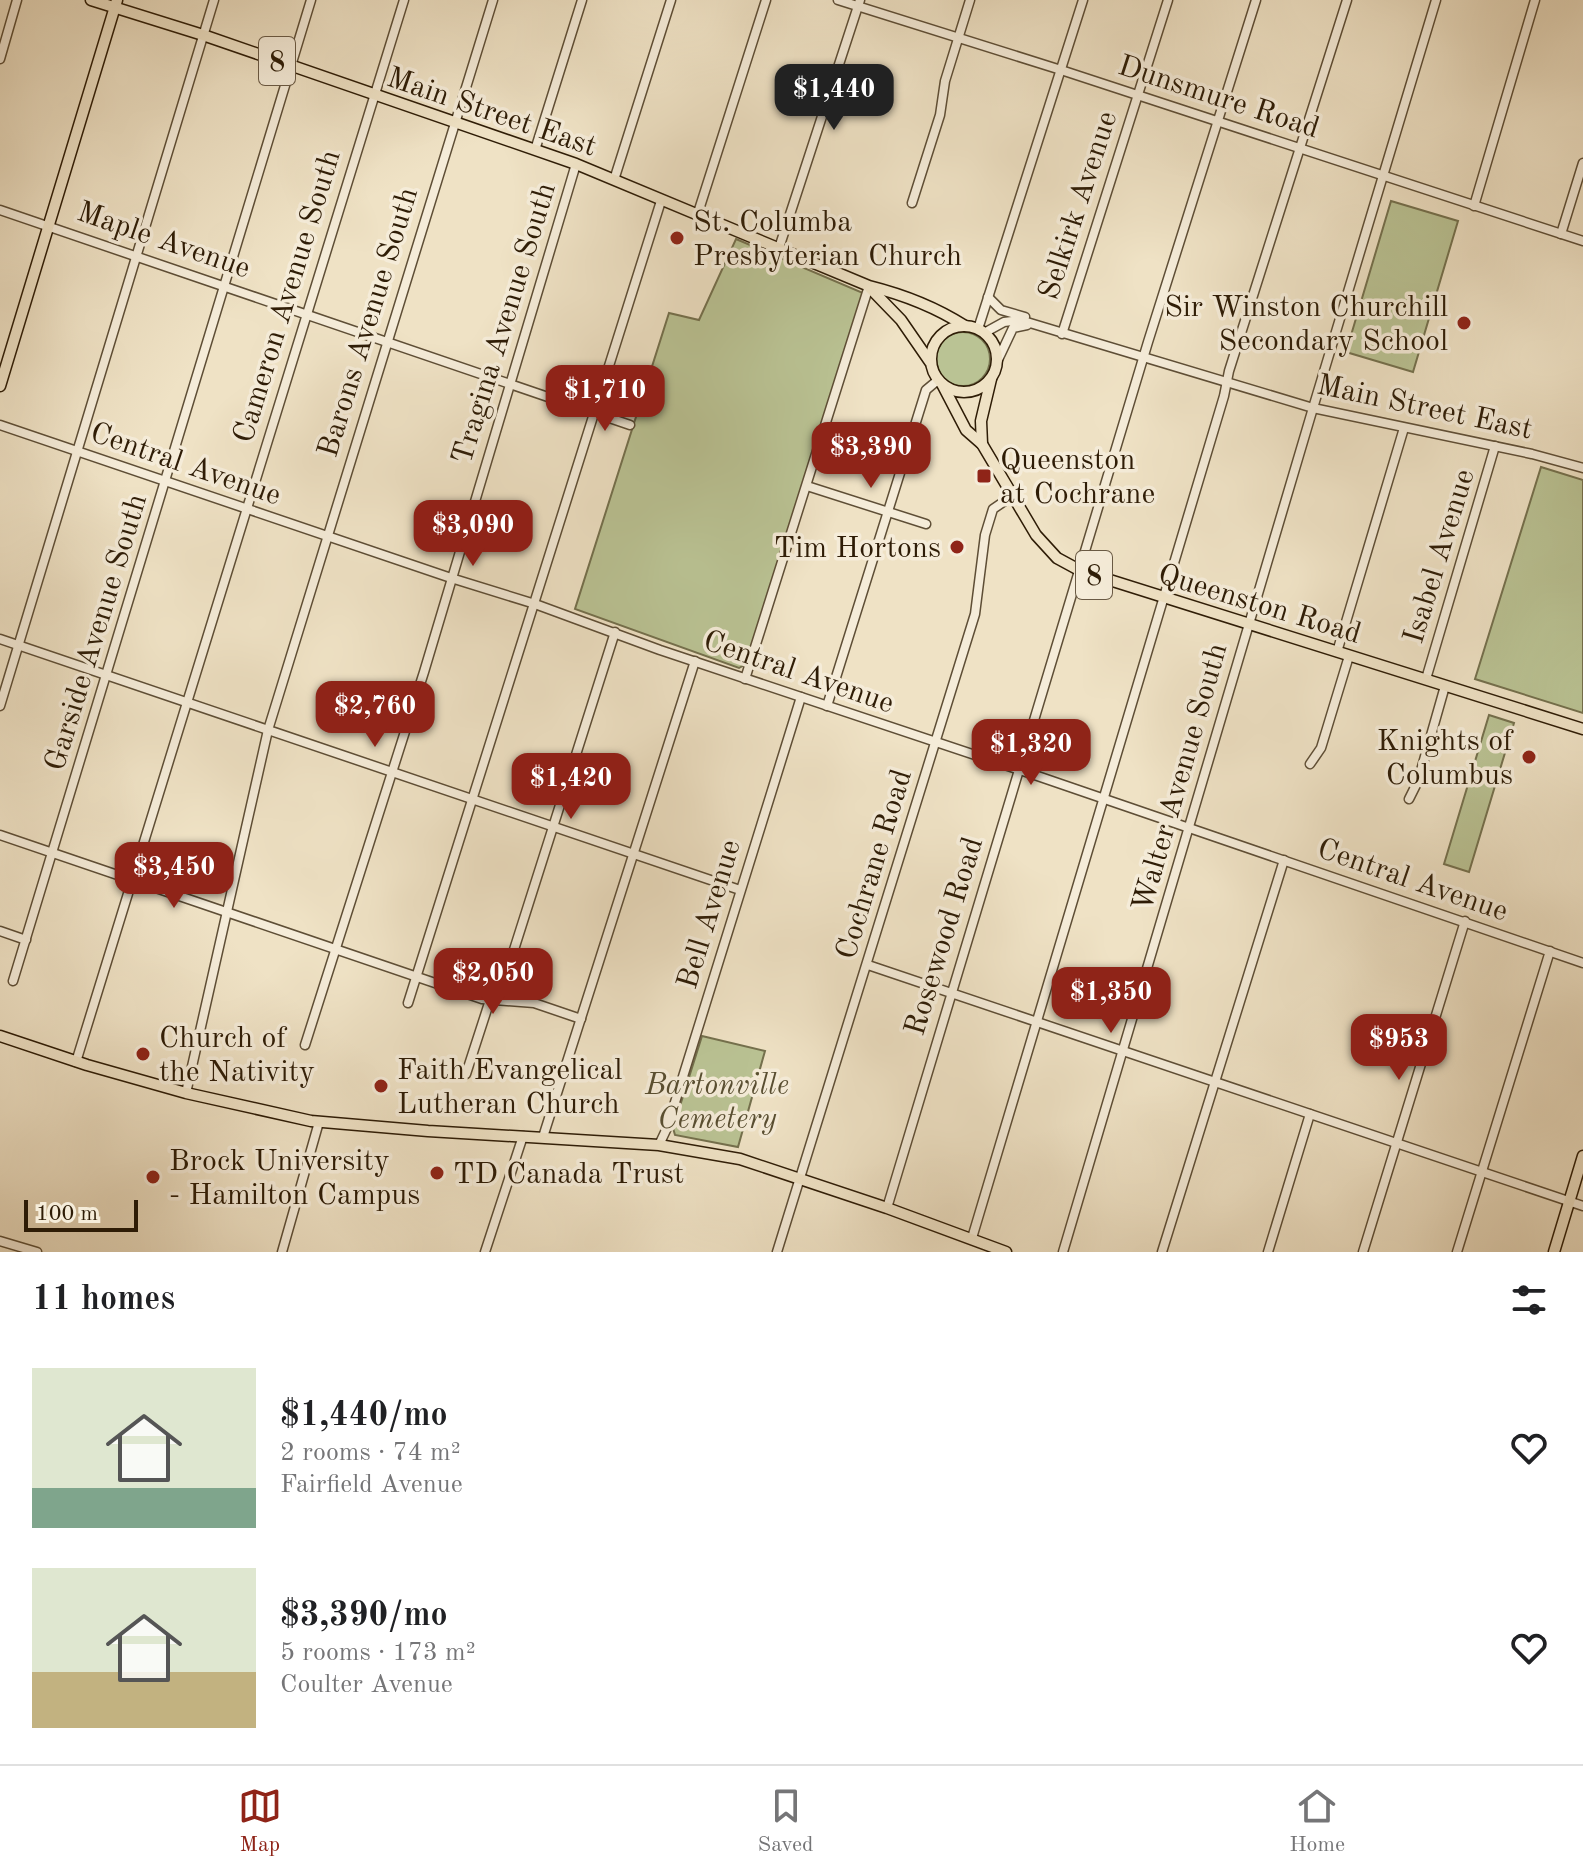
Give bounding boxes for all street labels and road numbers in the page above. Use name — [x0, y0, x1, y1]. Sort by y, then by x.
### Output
road number: 8 — [259, 37, 295, 85]
street label: Dunsmure Road — [1114, 51, 1323, 145]
street label: Main Street East — [383, 63, 600, 163]
street label: Selkirk Avenue — [1034, 108, 1123, 303]
street label: Cameron Avenue South — [229, 147, 347, 446]
street label: Tragina Avenue South — [448, 179, 562, 468]
street label: Barons Avenue South — [314, 184, 424, 461]
street label: Maple Avenue — [73, 197, 254, 285]
street label: Main Street East — [1314, 370, 1535, 445]
street label: Central Avenue — [86, 418, 285, 512]
street label: Isabel Avenue — [1399, 466, 1481, 647]
street label: Garside Avenue South — [41, 491, 153, 775]
road number: 8 — [1076, 551, 1112, 599]
street label: Queenston Road — [1154, 560, 1365, 650]
street label: Central Avenue — [699, 626, 898, 720]
street label: Walter Avenue South — [1128, 640, 1234, 915]
street label: Cochrane Road — [832, 766, 918, 963]
street label: Rosewood Road — [900, 834, 989, 1039]
street label: Central Avenue — [1313, 834, 1512, 928]
street label: Bell Avenue — [673, 836, 747, 993]

